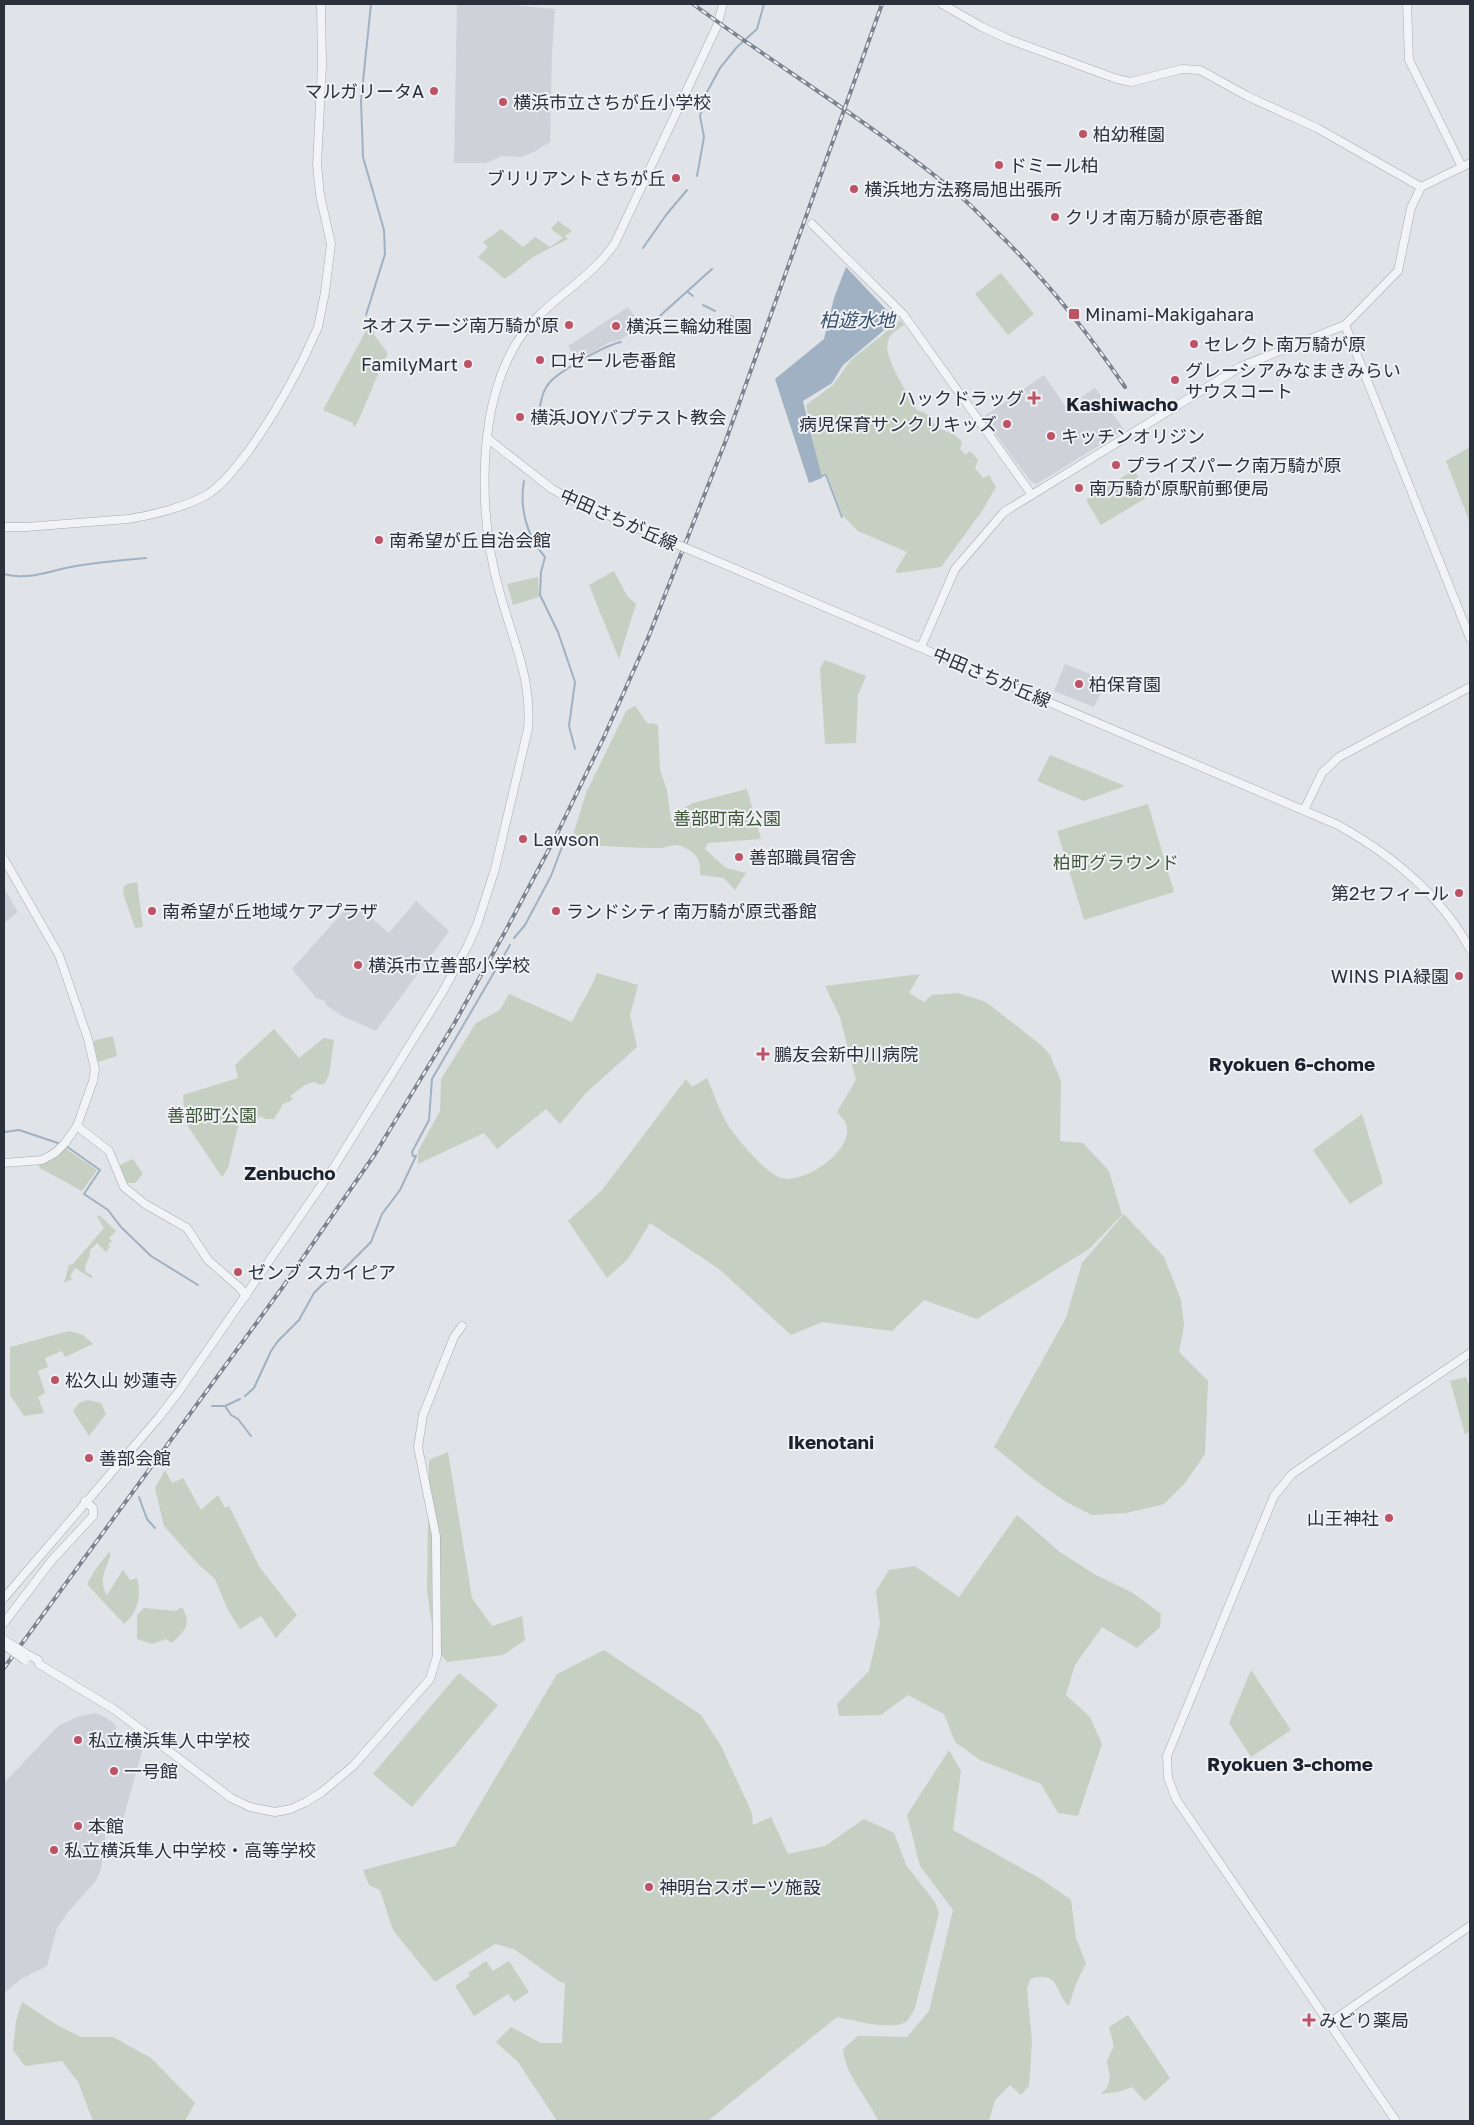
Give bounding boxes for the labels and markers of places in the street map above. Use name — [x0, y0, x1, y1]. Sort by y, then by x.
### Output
place label: マルガリータA — [304, 80, 424, 102]
marker: マルガリータA — [428, 85, 440, 97]
place label: 横浜市立さちが丘小学校 — [513, 91, 711, 113]
marker: 横浜市立さちが丘小学校 — [497, 96, 509, 108]
place label: 柏幼稚園 — [1093, 123, 1165, 145]
marker: 柏幼稚園 — [1077, 128, 1089, 140]
place label: ドミール柏 — [1009, 154, 1099, 176]
marker: ドミール柏 — [993, 159, 1005, 171]
place label: ブリリアントさちが丘 — [487, 167, 666, 189]
marker: ブリリアントさちが丘 — [670, 172, 682, 184]
place label: 横浜地方法務局旭出張所 — [864, 178, 1062, 200]
marker: 横浜地方法務局旭出張所 — [848, 183, 860, 195]
place label: クリオ南万騎が原壱番館 — [1065, 206, 1263, 228]
marker: クリオ南万騎が原壱番館 — [1049, 211, 1061, 223]
place label: Minami-Makigahara — [1085, 303, 1254, 325]
marker: Minami-Makigahara — [1067, 307, 1081, 321]
place label: ネオステージ南万騎が原 — [361, 314, 559, 336]
place label: 横浜三輪幼稚園 — [626, 315, 752, 337]
marker: ネオステージ南万騎が原 — [563, 319, 575, 331]
marker: 横浜三輪幼稚園 — [610, 320, 622, 332]
place label: セレクト南万騎が原 — [1204, 333, 1366, 355]
marker: セレクト南万騎が原 — [1188, 338, 1200, 350]
place label: ロゼール壱番館 — [550, 349, 676, 371]
place label: FamilyMart — [361, 353, 458, 375]
marker: ロゼール壱番館 — [534, 354, 546, 366]
marker: FamilyMart — [462, 358, 474, 370]
place label: グレーシアみなまきみらい サウスコート — [1185, 359, 1401, 402]
marker: グレーシアみなまきみらい サウスコート — [1169, 374, 1181, 386]
place label: ハックドラッグ — [898, 387, 1024, 409]
marker: ハックドラッグ — [1028, 392, 1040, 404]
place label: 横浜JOYバプテスト教会 — [530, 406, 726, 428]
marker: 横浜JOYバプテスト教会 — [514, 411, 526, 423]
place label: 病児保育サンクリキッズ — [799, 413, 997, 435]
marker: 病児保育サンクリキッズ — [1001, 418, 1013, 430]
place label: キッチンオリジン — [1061, 425, 1205, 447]
marker: キッチンオリジン — [1045, 430, 1057, 442]
place label: プライズパーク南万騎が原 — [1126, 454, 1341, 476]
marker: プライズパーク南万騎が原 — [1110, 459, 1122, 471]
place label: 南万騎が原駅前郵便局 — [1089, 477, 1269, 499]
marker: 南万騎が原駅前郵便局 — [1073, 482, 1085, 494]
place label: 南希望が丘自治会館 — [389, 529, 551, 551]
marker: 南希望が丘自治会館 — [373, 534, 385, 546]
place label: 柏保育園 — [1089, 673, 1161, 695]
marker: 柏保育園 — [1073, 678, 1085, 690]
place label: Lawson — [533, 828, 599, 850]
marker: Lawson — [517, 833, 529, 845]
place label: 善部職員宿舎 — [749, 846, 857, 868]
marker: 善部職員宿舎 — [733, 851, 745, 863]
place label: 第2セフィール — [1331, 882, 1449, 904]
marker: 第2セフィール — [1453, 887, 1465, 899]
place label: 南希望が丘地域ケアプラザ — [162, 900, 378, 922]
place label: ランドシティ南万騎が原弐番館 — [566, 900, 817, 922]
marker: 南希望が丘地域ケアプラザ — [146, 905, 158, 917]
marker: ランドシティ南万騎が原弐番館 — [550, 905, 562, 917]
place label: 横浜市立善部小学校 — [368, 954, 530, 976]
marker: 横浜市立善部小学校 — [352, 959, 364, 971]
place label: WINS PIA緑園 — [1331, 965, 1449, 987]
marker: WINS PIA緑園 — [1453, 970, 1465, 982]
place label: 鵬友会新中川病院 — [774, 1043, 918, 1065]
marker: 鵬友会新中川病院 — [756, 1047, 770, 1061]
place label: ゼンブ スカイピア — [248, 1261, 396, 1283]
marker: ゼンブ スカイピア — [232, 1266, 244, 1278]
place label: 松久山 妙蓮寺 — [65, 1369, 178, 1391]
marker: 松久山 妙蓮寺 — [49, 1374, 61, 1386]
place label: 善部会館 — [99, 1447, 171, 1469]
marker: 善部会館 — [83, 1452, 95, 1464]
place label: 山王神社 — [1307, 1507, 1379, 1529]
marker: 山王神社 — [1383, 1512, 1395, 1524]
place label: 私立横浜隼人中学校 — [88, 1729, 250, 1751]
marker: 私立横浜隼人中学校 — [72, 1734, 84, 1746]
place label: 一号館 — [124, 1760, 178, 1782]
marker: 一号館 — [108, 1765, 120, 1777]
place label: 本館 — [88, 1815, 124, 1837]
marker: 本館 — [72, 1820, 84, 1832]
place label: 私立横浜隼人中学校・高等学校 — [64, 1839, 316, 1861]
marker: 私立横浜隼人中学校・高等学校 — [48, 1844, 60, 1856]
place label: 神明台スポーツ施設 — [659, 1876, 821, 1898]
marker: 神明台スポーツ施設 — [643, 1881, 655, 1893]
place label: みどり薬局 — [1319, 2009, 1409, 2031]
marker: みどり薬局 — [1303, 2014, 1315, 2026]

